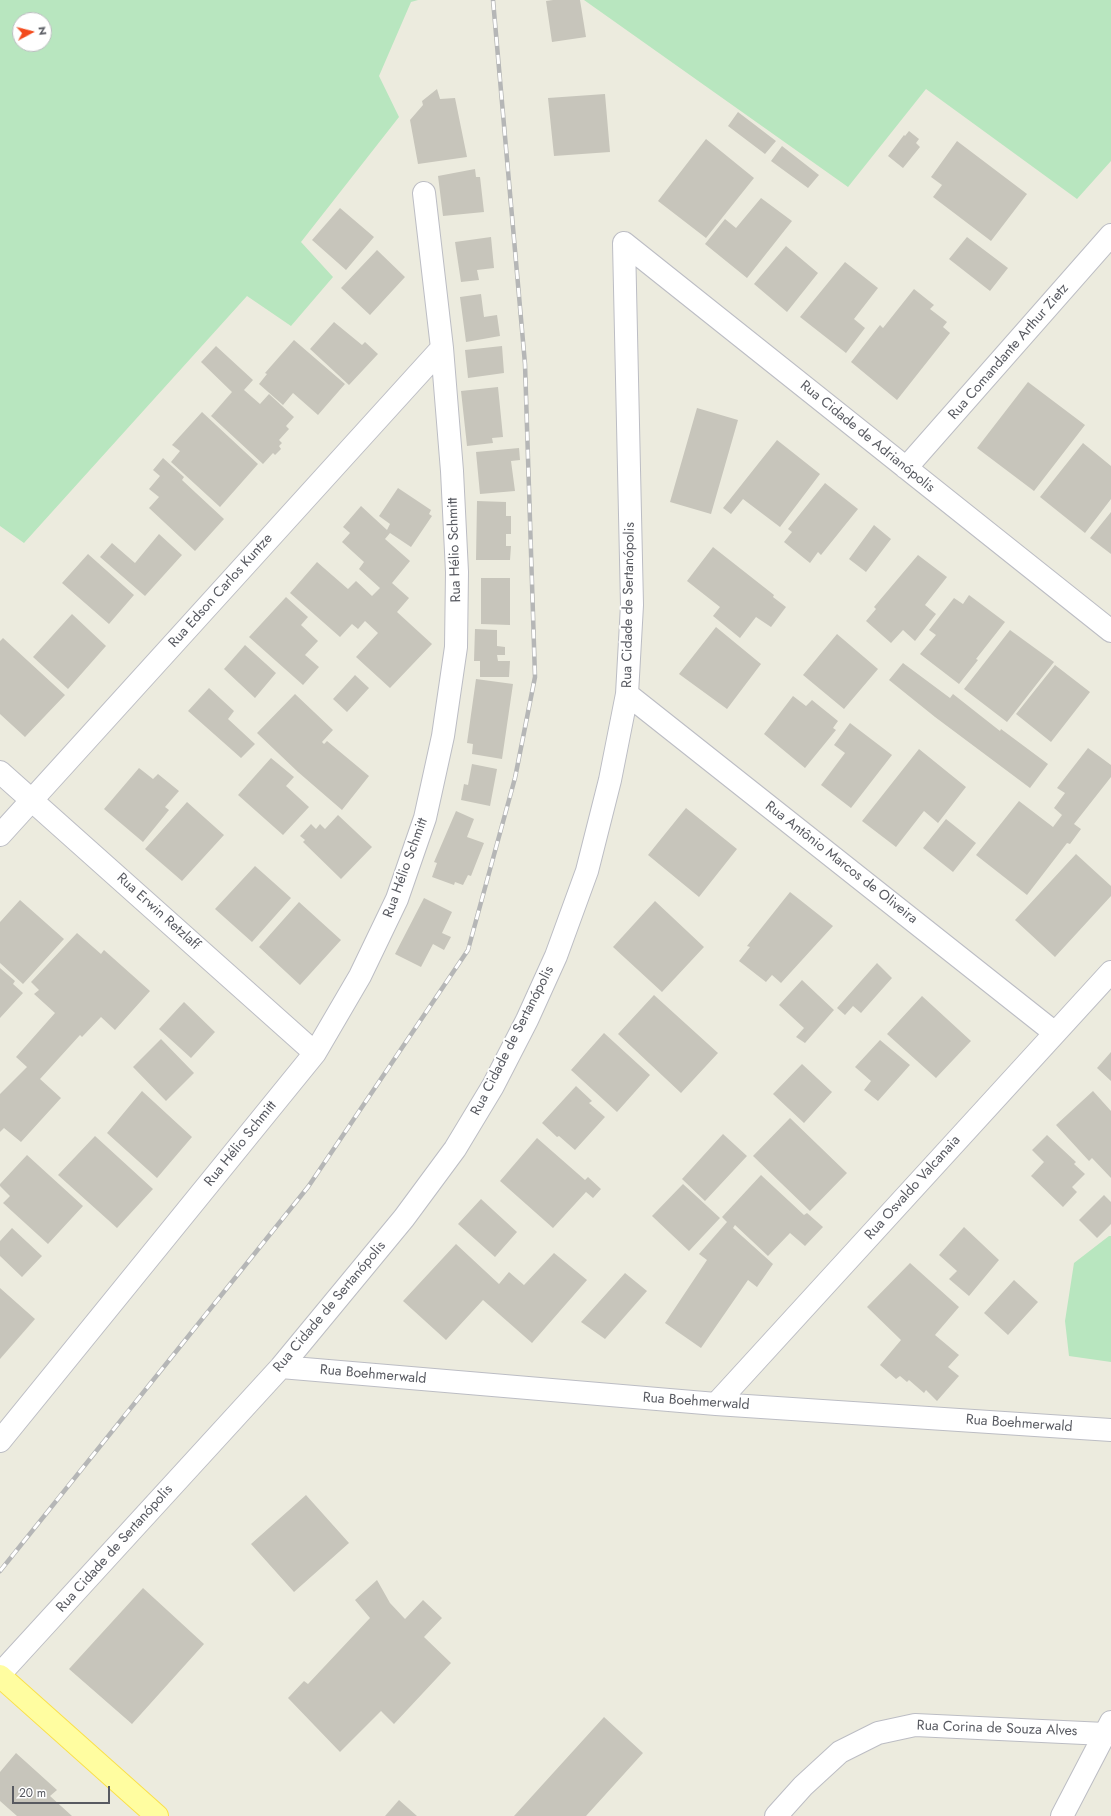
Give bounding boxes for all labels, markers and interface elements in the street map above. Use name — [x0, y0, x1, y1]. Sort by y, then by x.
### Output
north arrow — [12, 12, 52, 52]
text: N — [34, 25, 51, 36]
street label: Rua Comandante Arthur Zietz — [945, 281, 1073, 423]
street label: Rua Cidade de Adrianópolis — [796, 377, 938, 497]
street label: Rua Hélio Schmitt — [445, 497, 465, 603]
street label: Rua Cidade de Sertanópolis — [619, 522, 639, 688]
street label: Rua Edson Carlos Kuntze — [165, 531, 277, 651]
street label: Rua Antônio Marcos de Oliveira — [761, 798, 921, 928]
street label: Rua Hélio Schmitt — [380, 816, 432, 920]
street label: Rua Erwin Retzlaff — [113, 870, 203, 954]
street label: Rua Cidade de Sertanópolis — [468, 963, 558, 1119]
street label: Rua Hélio Schmitt — [201, 1098, 281, 1190]
street label: Rua Osvaldo Valcanaia — [862, 1132, 964, 1244]
street label: Rua Cidade de Sertanópolis — [270, 1238, 390, 1376]
street label: Rua Boehmerwald — [319, 1362, 427, 1388]
street label: Rua Boehmerwald — [642, 1390, 750, 1414]
street label: Rua Boehmerwald — [965, 1412, 1073, 1436]
street label: Rua Cidade de Sertanópolis — [53, 1482, 177, 1616]
street label: Rua Corina de Souza Alves — [916, 1718, 1078, 1740]
scale bar — [14, 1778, 112, 1804]
text: 20 m — [19, 1784, 46, 1802]

